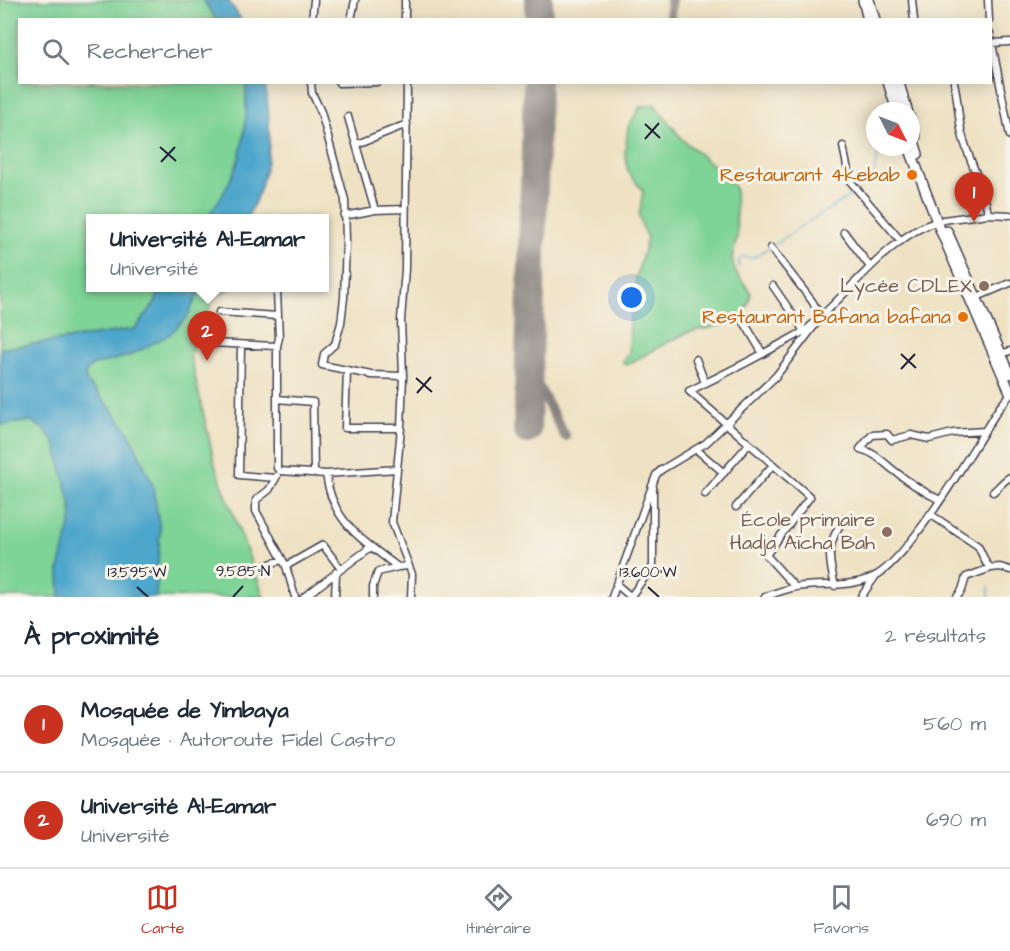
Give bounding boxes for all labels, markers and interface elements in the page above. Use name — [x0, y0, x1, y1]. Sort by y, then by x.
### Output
search box — [18, 18, 992, 84]
icon: search — [39, 35, 72, 68]
text: Rechercher — [87, 36, 212, 67]
north arrow — [866, 102, 920, 156]
place label: Restaurant 4kebab — [720, 161, 900, 189]
marker: Restaurant 4kebab — [905, 168, 919, 182]
pin: 1 — [954, 172, 994, 222]
popup — [86, 214, 329, 292]
text: Université Al-Eamar — [110, 224, 305, 255]
text: Université — [110, 255, 198, 283]
place label: Lycée CDLEX — [840, 272, 972, 301]
marker: Lycée CDLEX — [977, 279, 991, 293]
your location — [617, 283, 646, 312]
place label: Restaurant Bafana bafana — [702, 303, 951, 331]
marker: Restaurant Bafana bafana — [956, 310, 970, 324]
pin: 2 — [188, 312, 226, 361]
place label: École primaire Hadja Aïcha Bah — [730, 506, 875, 557]
marker: École primaire Hadja Aïcha Bah — [880, 525, 894, 539]
text: 9.585°N — [216, 561, 270, 582]
text: 13.595°W — [108, 562, 166, 583]
text: 13.600°W — [619, 562, 677, 583]
text: À proximité — [24, 618, 159, 654]
text: 2 résultats — [885, 622, 986, 650]
text: Mosquée de Yimbaya — [81, 695, 289, 726]
text: 1 — [42, 710, 45, 738]
text: 560 m — [923, 710, 986, 738]
text: Mosquée · Autoroute Fidel Castro — [81, 726, 395, 754]
text: Université Al-Eamar — [81, 791, 276, 822]
text: 2 — [38, 806, 49, 834]
text: 690 m — [926, 806, 986, 834]
text: Université — [81, 822, 169, 850]
tab: Carte — [141, 881, 184, 939]
tab: Itinéraire — [466, 881, 531, 939]
tab: Favoris — [813, 881, 869, 939]

